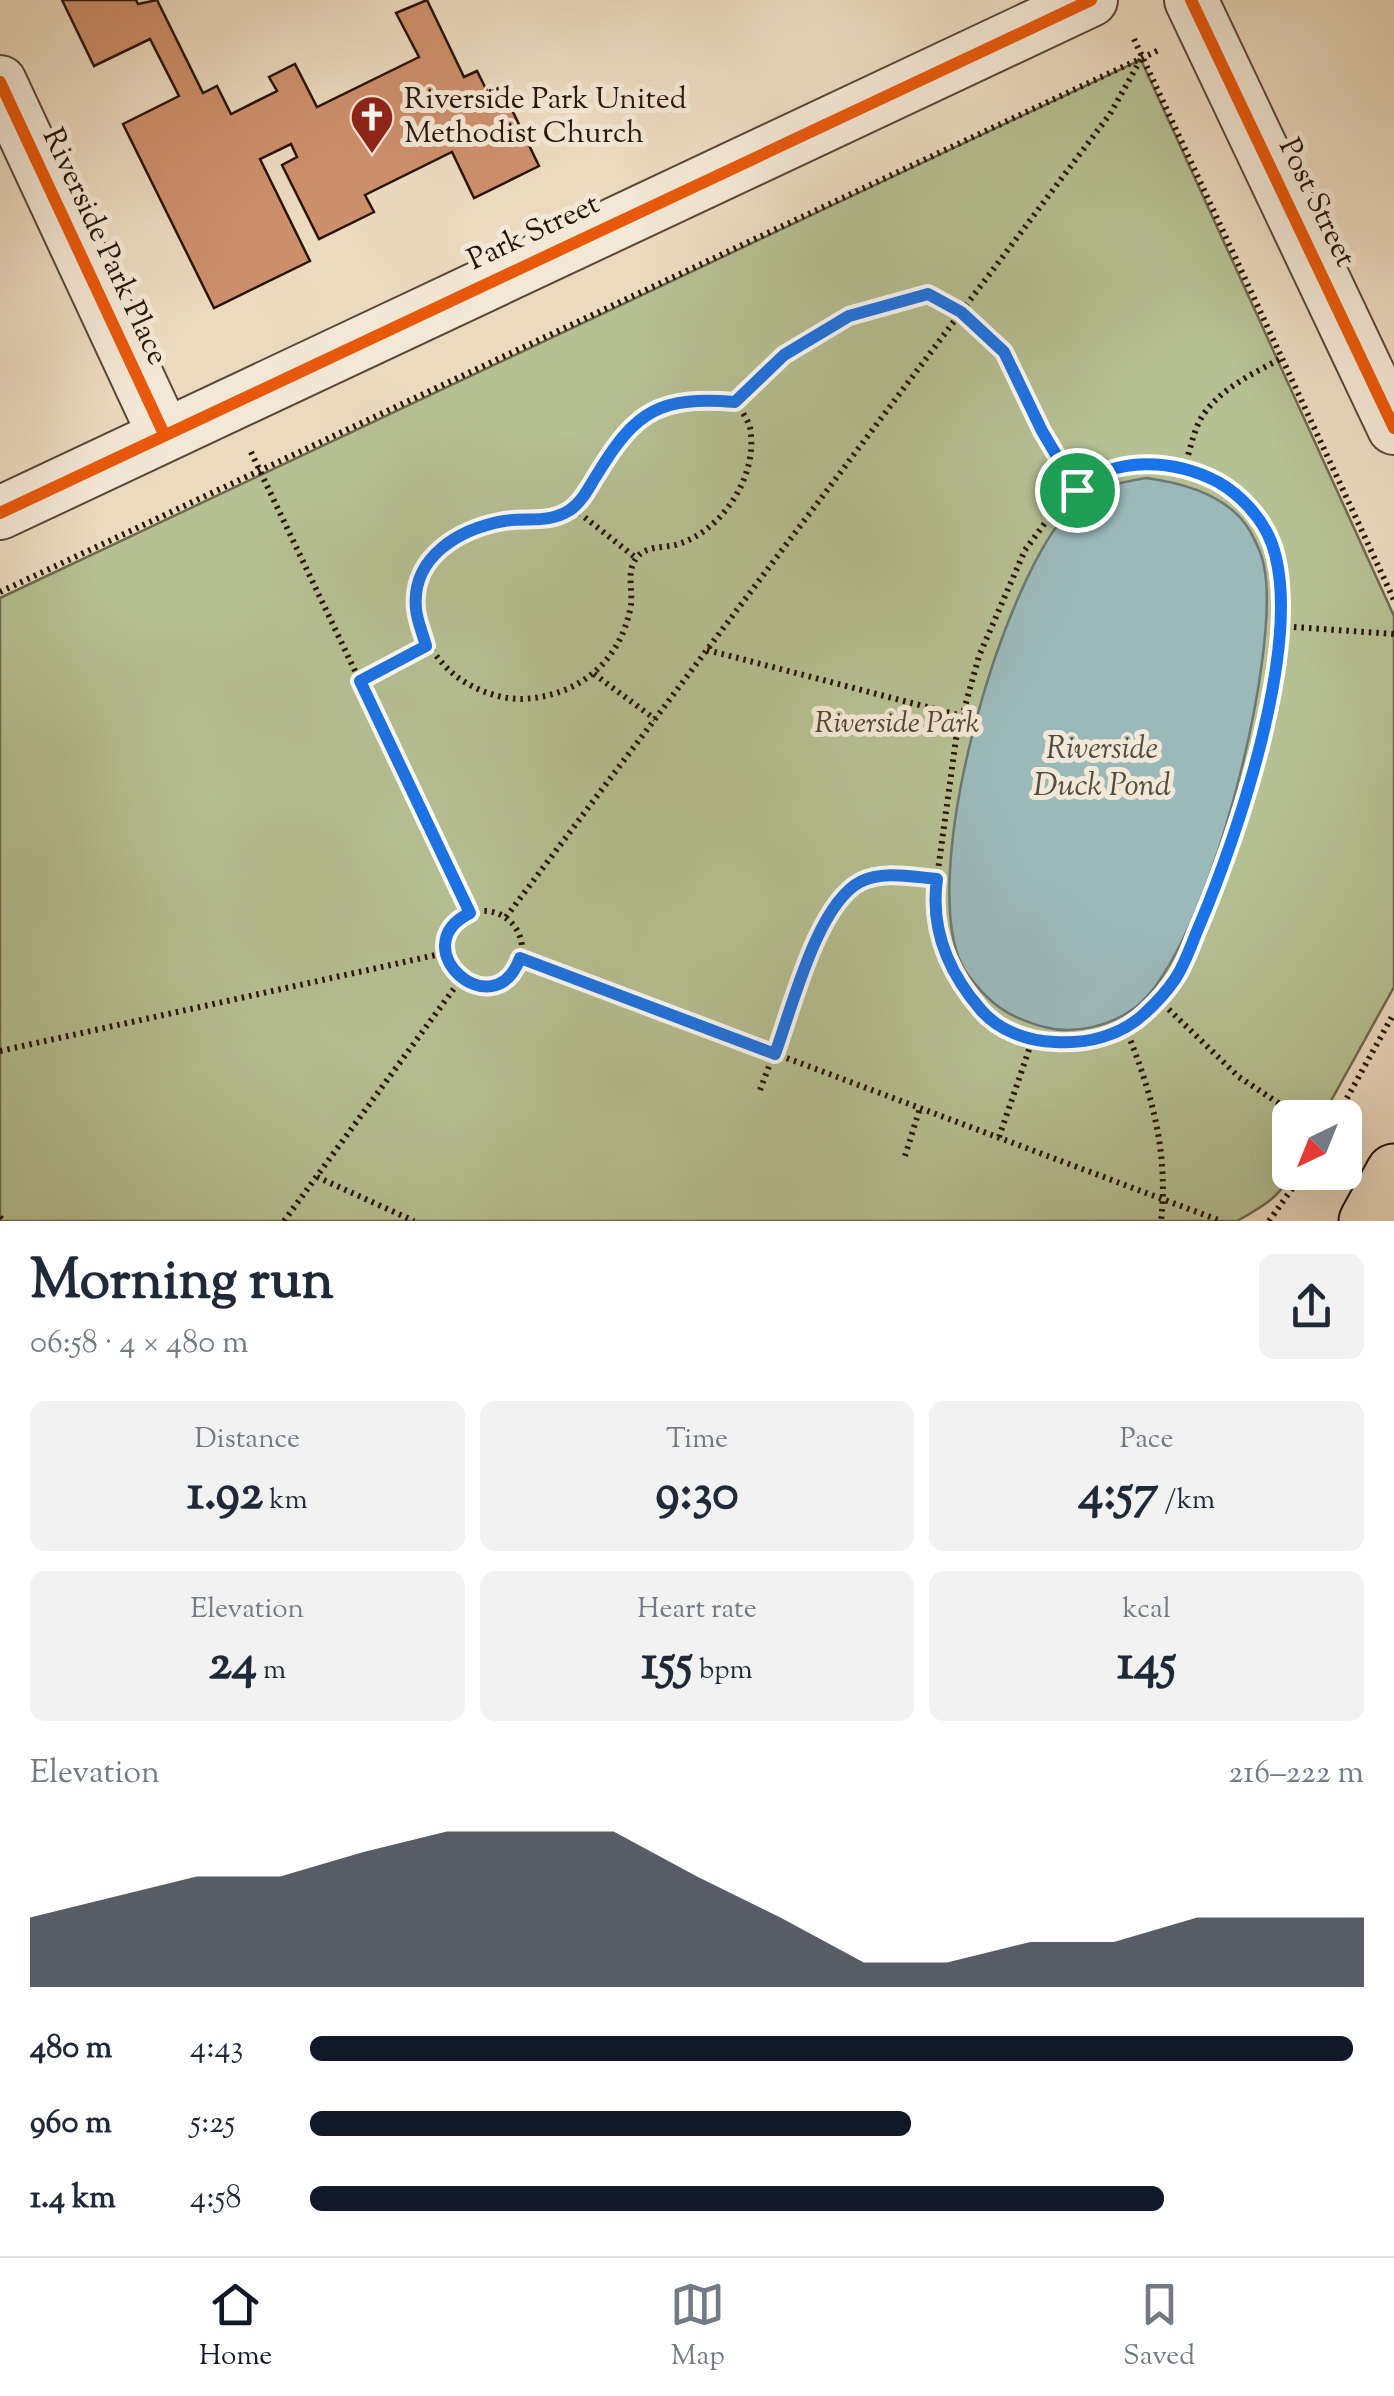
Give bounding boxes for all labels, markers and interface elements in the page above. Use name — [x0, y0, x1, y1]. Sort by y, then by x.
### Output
place label: Riverside Park United Methodist Church — [404, 79, 687, 156]
church icon: Riverside Park United Methodist Church — [349, 94, 395, 155]
street label: Riverside Park Place — [30, 121, 178, 373]
street label: Post Street — [1266, 132, 1366, 274]
street label: Park Street — [461, 184, 607, 282]
pin — [1035, 448, 1120, 533]
icon: arrive — [1050, 463, 1105, 518]
park label: Riverside Park — [815, 703, 979, 746]
water label: Riverside Duck Pond — [1033, 727, 1171, 810]
north arrow — [1272, 1100, 1362, 1190]
map controls — [1272, 1100, 1362, 1190]
text: Morning run — [30, 1244, 334, 1323]
button: share — [1259, 1254, 1364, 1359]
text: 06:58 · 4 × 480 m — [30, 1321, 248, 1367]
text: Distance — [195, 1420, 300, 1460]
text: Time — [666, 1420, 728, 1460]
text: Pace — [1120, 1420, 1173, 1460]
text: 1.92 — [187, 1460, 263, 1532]
text: 9:30 — [655, 1460, 739, 1532]
text: 4:57 — [1078, 1460, 1159, 1532]
text: km — [263, 1481, 308, 1521]
text: /km — [1159, 1481, 1215, 1521]
text: Elevation — [191, 1590, 304, 1630]
text: Heart rate — [637, 1590, 757, 1630]
text: kcal — [1123, 1590, 1171, 1630]
text: 24 — [208, 1630, 257, 1702]
text: 155 — [641, 1630, 693, 1702]
text: 145 — [1117, 1630, 1176, 1702]
text: m — [257, 1651, 286, 1691]
text: bpm — [693, 1651, 753, 1691]
text: Elevation — [30, 1751, 160, 1797]
text: 216–222 m — [1228, 1751, 1364, 1797]
text: 480 m — [30, 2026, 112, 2072]
text: 4:43 — [190, 2026, 244, 2072]
text: 960 m — [30, 2101, 112, 2147]
text: 5:25 — [190, 2101, 235, 2147]
text: 1.4 km — [30, 2176, 116, 2222]
text: 4:58 — [190, 2176, 241, 2222]
tab: Home — [199, 2277, 272, 2377]
tab: Map — [670, 2277, 725, 2377]
tab: Saved — [1123, 2277, 1195, 2377]

